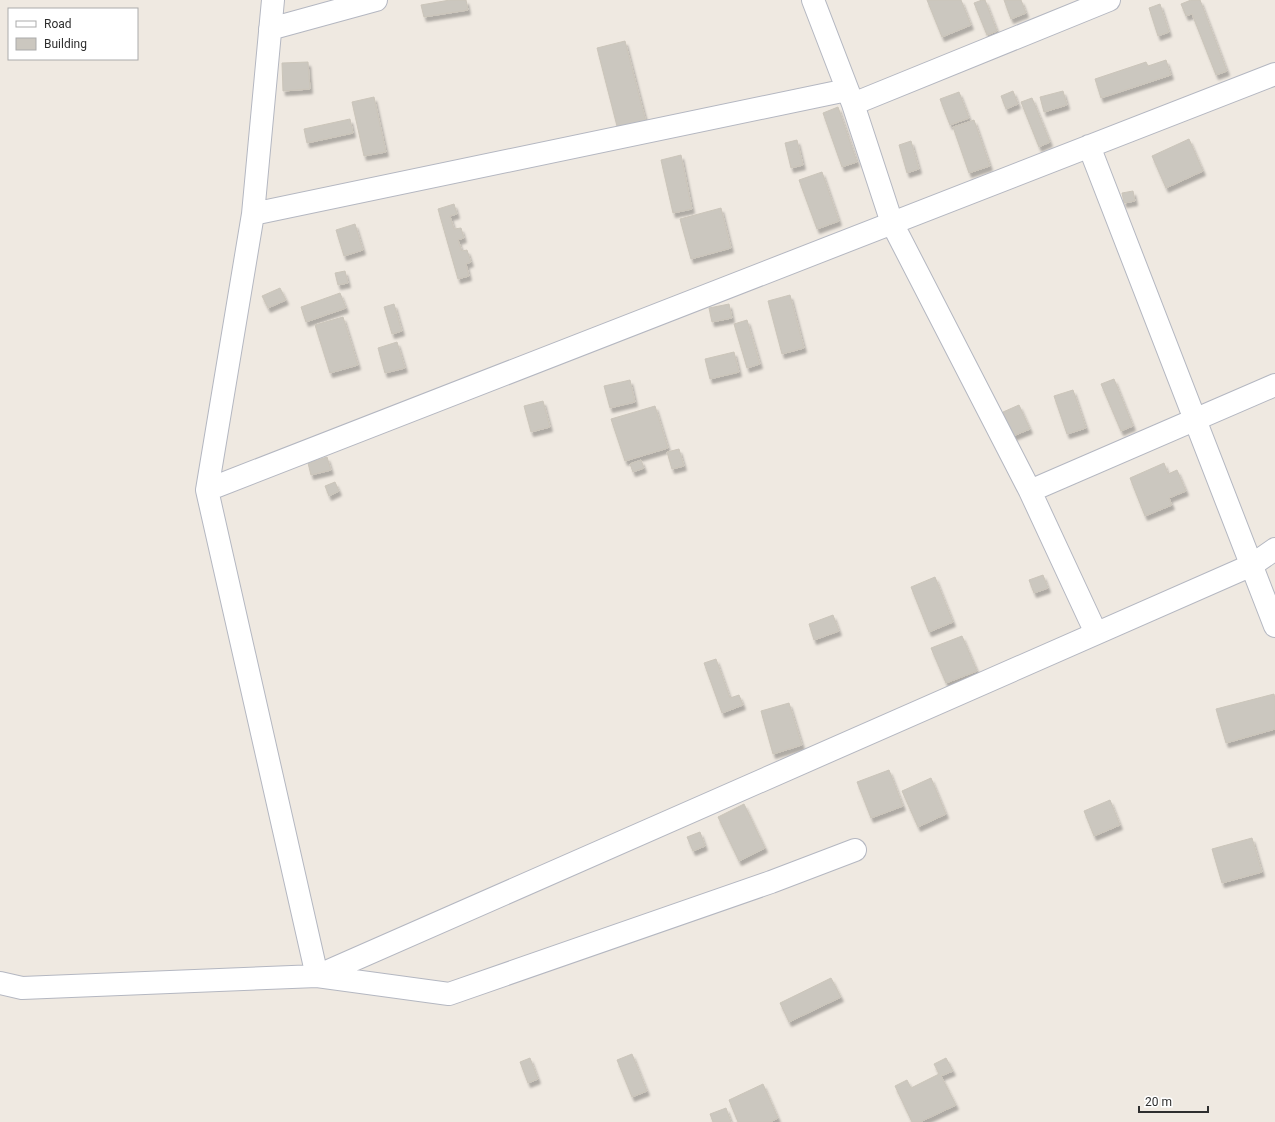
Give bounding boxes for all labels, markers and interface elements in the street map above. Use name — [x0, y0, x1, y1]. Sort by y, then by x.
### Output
legend — [8, 8, 138, 60]
text: Road — [44, 17, 72, 31]
text: Building — [44, 37, 87, 51]
scale bar — [1139, 1088, 1208, 1114]
text: 20 m — [1145, 1095, 1172, 1109]

